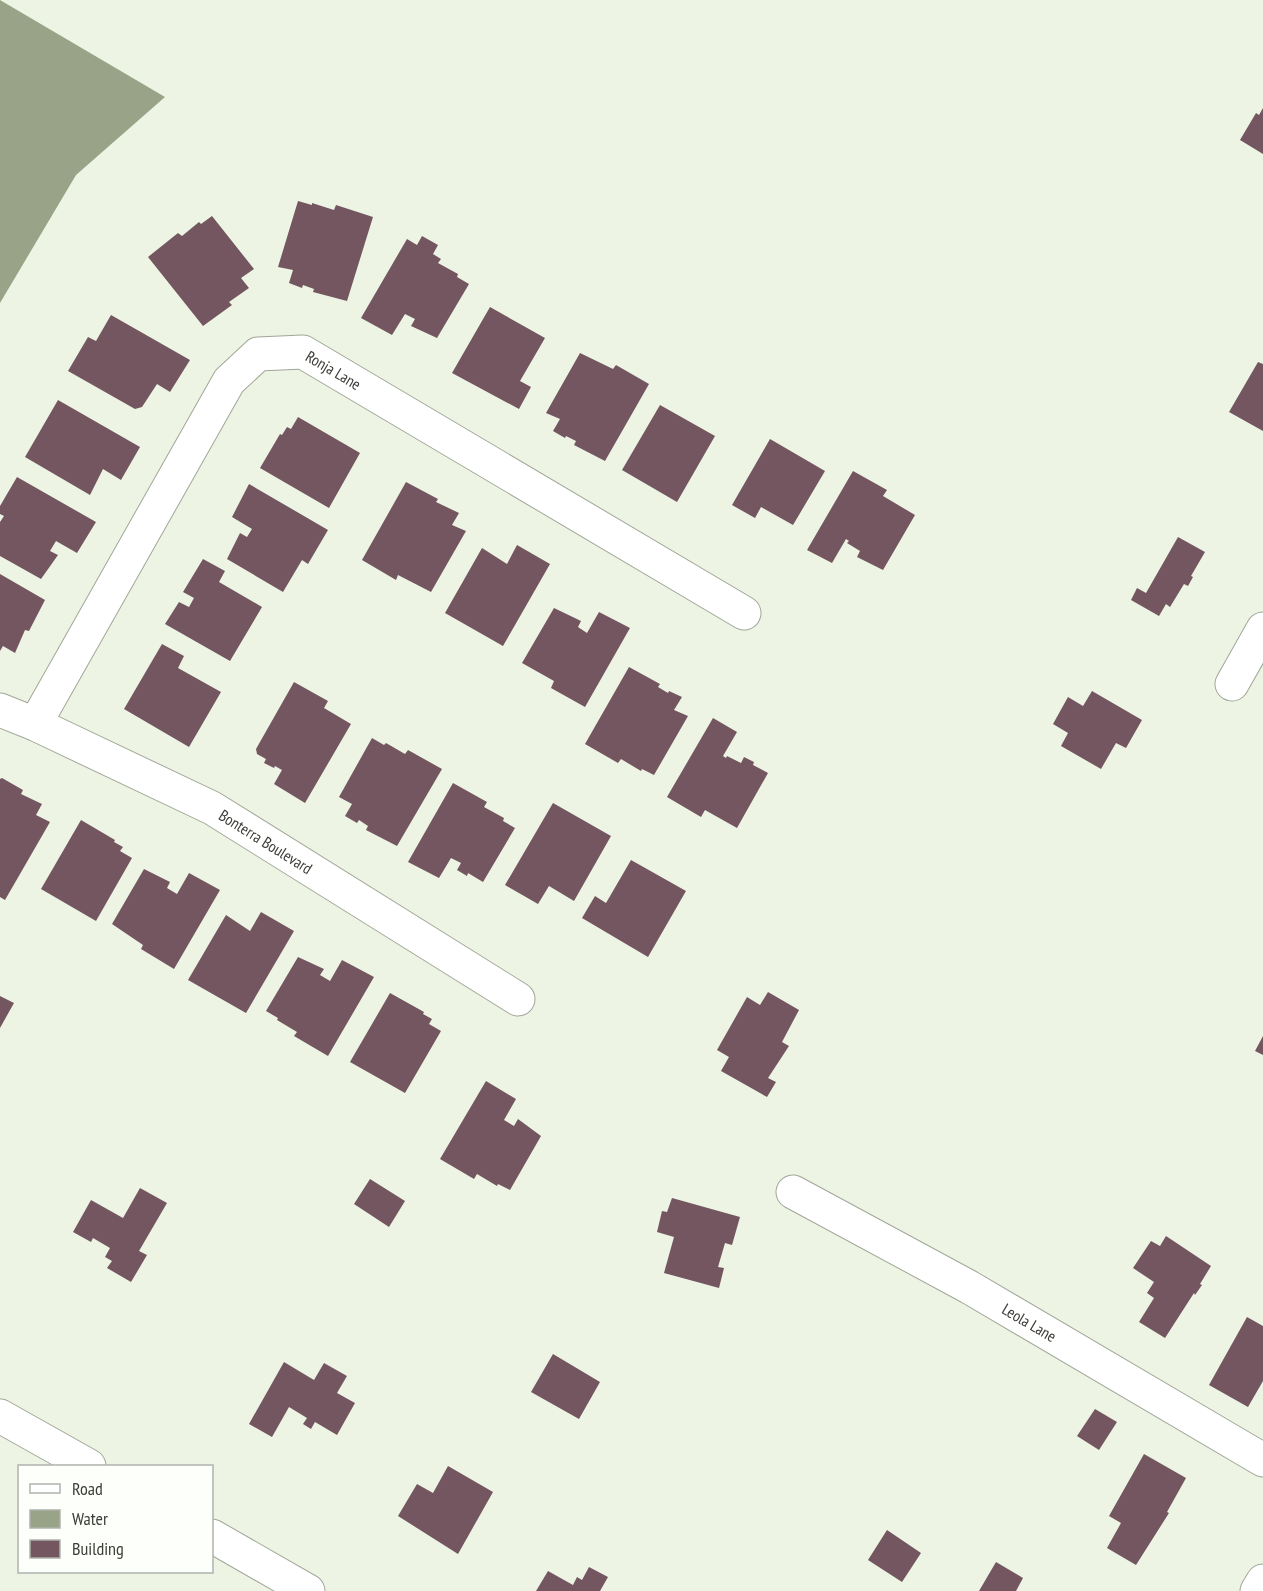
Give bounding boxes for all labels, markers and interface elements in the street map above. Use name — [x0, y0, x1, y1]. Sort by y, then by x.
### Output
street label: Ronja Lane — [302, 346, 365, 394]
street label: Bonterra Boulevard — [215, 805, 316, 878]
street label: Leola Lane — [999, 1299, 1060, 1346]
legend — [18, 1465, 213, 1573]
text: Road — [72, 1477, 103, 1500]
text: Water — [72, 1507, 108, 1530]
text: Building — [72, 1537, 124, 1560]

